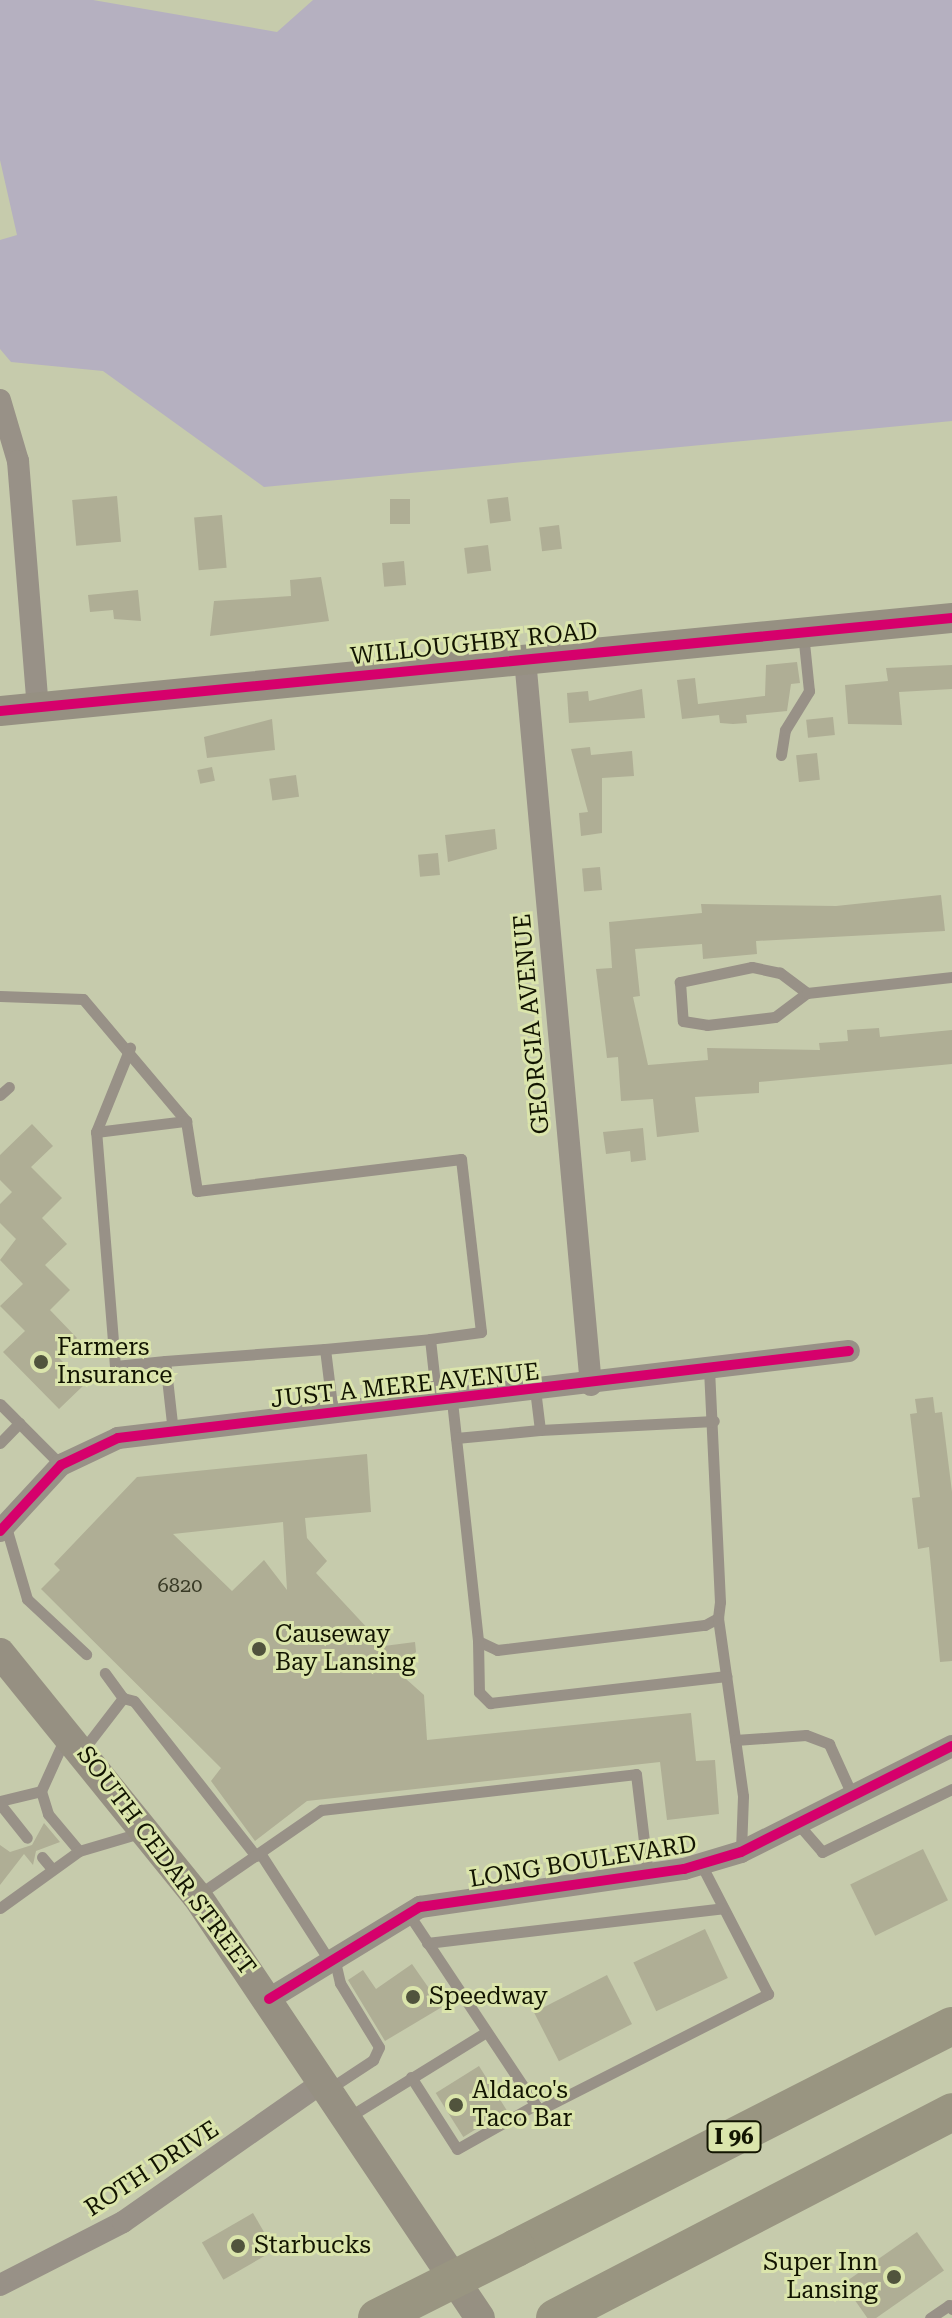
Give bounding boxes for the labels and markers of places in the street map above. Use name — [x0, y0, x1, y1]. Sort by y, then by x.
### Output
place label: Farmers Insurance — [57, 1334, 172, 1390]
marker: Farmers Insurance — [32, 1353, 50, 1371]
place label: Causeway Bay Lansing — [275, 1621, 415, 1677]
marker: Causeway Bay Lansing — [250, 1640, 268, 1658]
place label: Speedway — [429, 1983, 548, 2011]
marker: Speedway — [404, 1988, 422, 2006]
place label: Aldaco's Taco Bar — [472, 2077, 572, 2133]
marker: Aldaco's Taco Bar — [447, 2096, 465, 2114]
place label: Starbucks — [254, 2232, 371, 2260]
marker: Starbucks — [229, 2237, 247, 2255]
place label: Super Inn Lansing — [763, 2249, 878, 2305]
marker: Super Inn Lansing — [885, 2268, 903, 2286]

